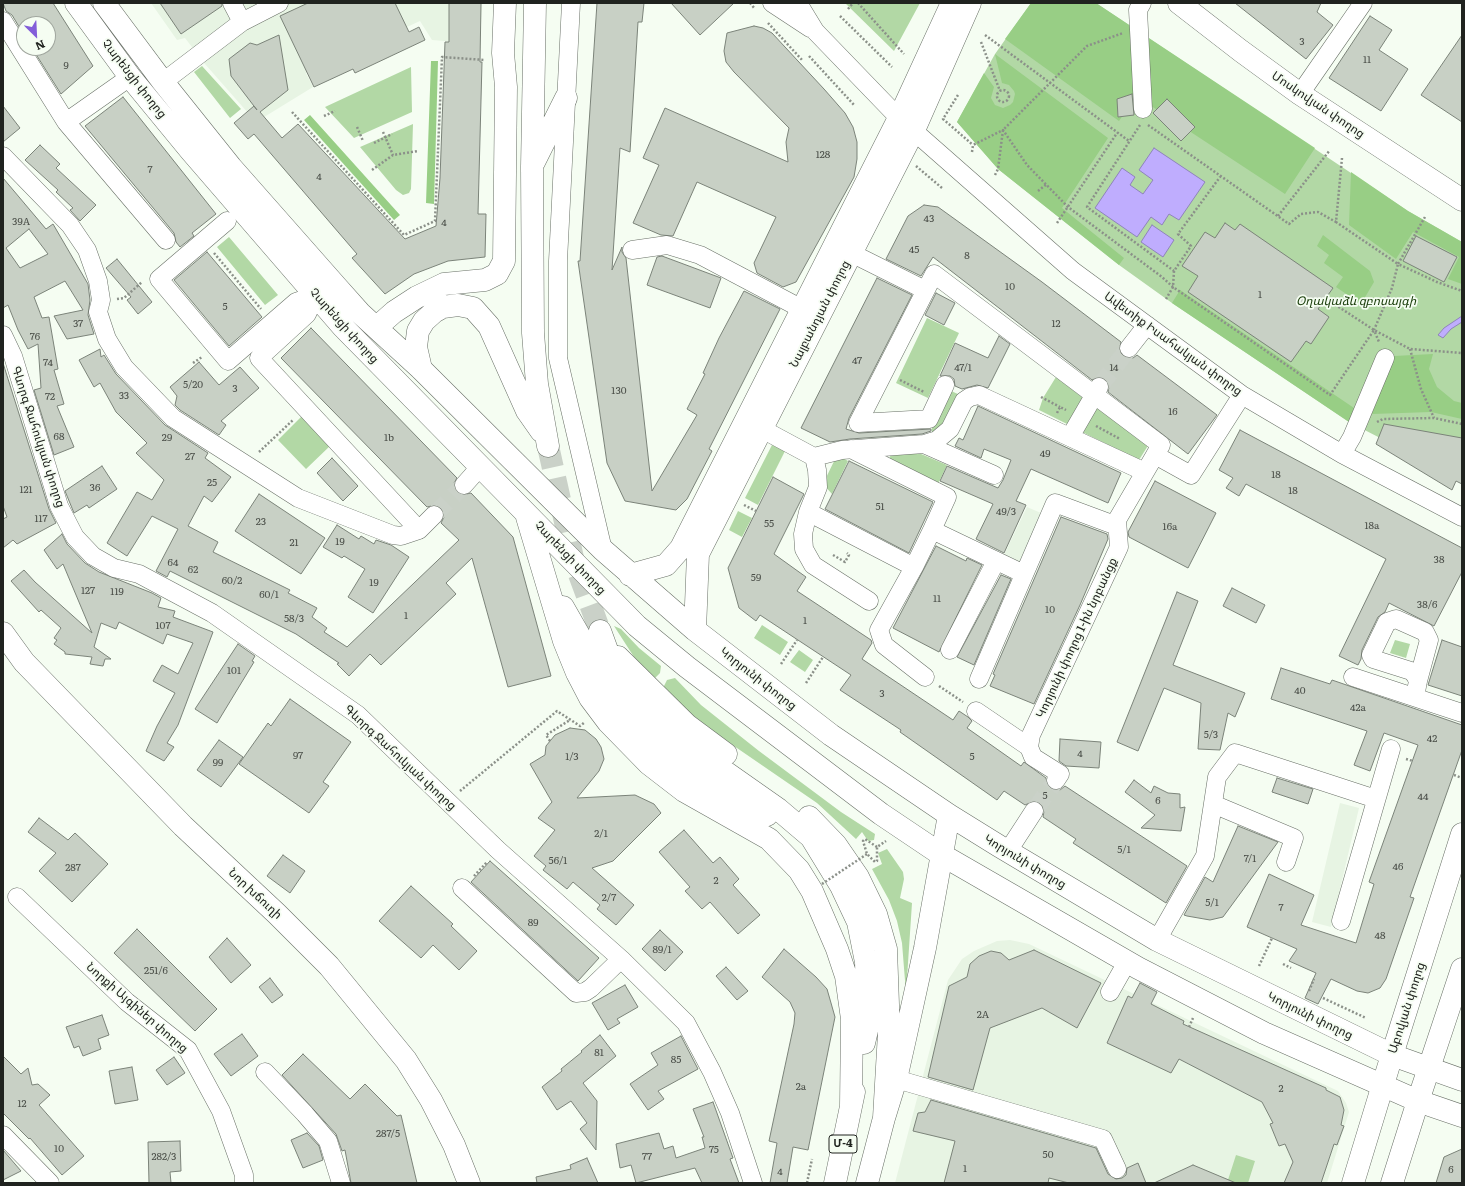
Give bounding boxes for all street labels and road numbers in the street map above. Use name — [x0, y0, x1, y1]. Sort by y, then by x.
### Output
street label: Չարենցի փողոց — [99, 37, 169, 121]
street label: Մոսկովյան փողոց — [1269, 68, 1367, 142]
street label: Նալբանդյան փողոց — [787, 258, 853, 370]
street label: Չարենցի փողոց — [306, 285, 382, 367]
street label: Ավետիք Իսահակյան փողոց — [1101, 289, 1245, 399]
street label: Գևորգ Ջահուկյան փողոց — [8, 364, 68, 510]
street label: Չարենցի փողոց — [531, 518, 609, 598]
street label: Կորյունի փողոց 1-ին նրբանցք — [1033, 555, 1121, 721]
street label: Կորյունի փողոց — [717, 645, 799, 713]
street label: Գևորգ Ջահուկյան փողոց — [341, 702, 459, 814]
street label: Կորյունի փողոց — [981, 832, 1069, 892]
street label: Նոր խճուղի — [225, 866, 285, 922]
street label: Նորքի Այգիներ փողոց — [83, 960, 191, 1056]
street label: Աբովյան փողոց — [1385, 961, 1429, 1055]
street label: Կորյունի փողոց — [1265, 989, 1355, 1043]
road number: Մ-4 — [829, 1135, 857, 1153]

